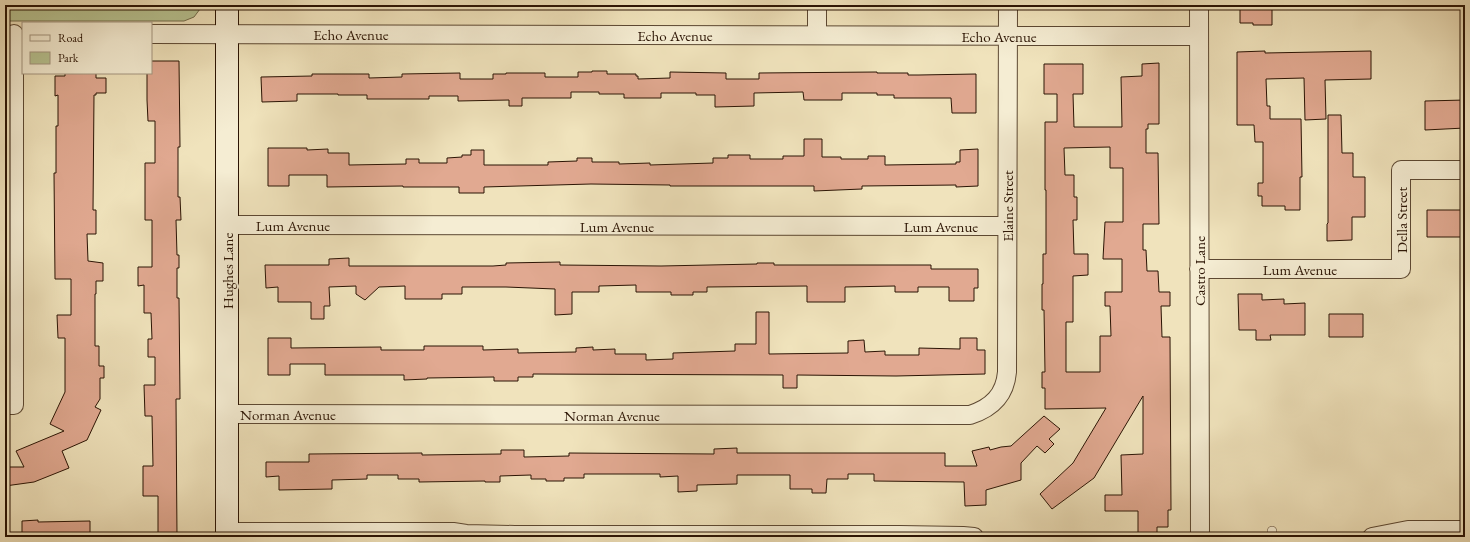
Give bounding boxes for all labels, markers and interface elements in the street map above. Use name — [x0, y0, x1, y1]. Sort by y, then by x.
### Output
legend — [22, 22, 152, 74]
street label: Echo Avenue — [313, 25, 389, 44]
street label: Echo Avenue — [637, 26, 713, 45]
street label: Echo Avenue — [961, 27, 1037, 46]
text: Road — [58, 30, 84, 46]
text: Park — [58, 50, 79, 66]
street label: Elaine Street — [998, 170, 1017, 242]
street label: Della Street — [1392, 187, 1411, 253]
street label: Lum Avenue — [256, 216, 330, 235]
street label: Lum Avenue — [580, 217, 654, 236]
street label: Lum Avenue — [904, 217, 978, 236]
street label: Hughes Lane — [218, 233, 237, 309]
street label: Castro Lane — [1190, 236, 1209, 306]
street label: Lum Avenue — [1263, 260, 1337, 279]
street label: Norman Avenue — [240, 405, 336, 424]
street label: Norman Avenue — [564, 406, 660, 425]

